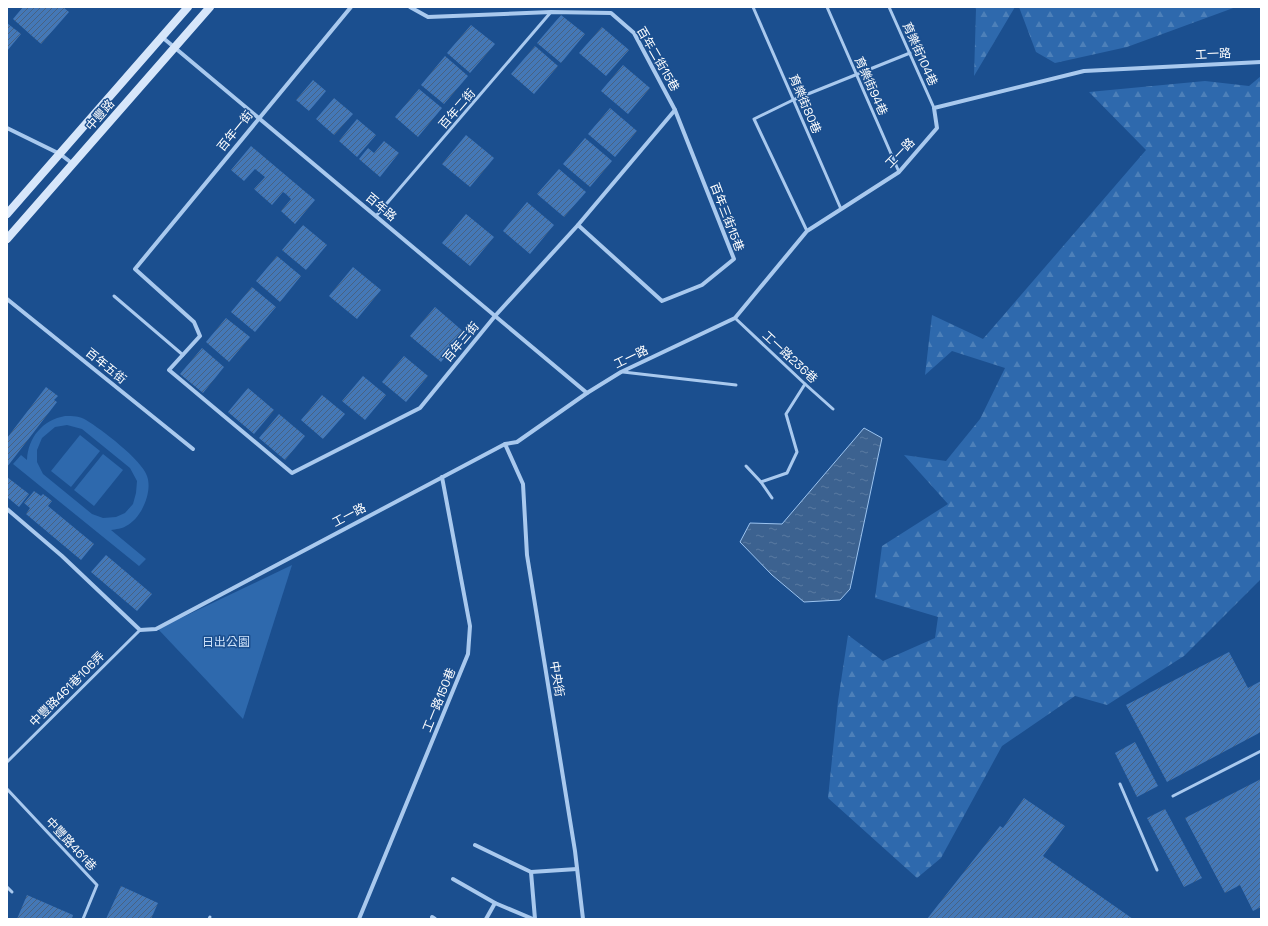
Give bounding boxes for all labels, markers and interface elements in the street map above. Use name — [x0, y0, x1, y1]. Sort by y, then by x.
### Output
street label: 育樂街104巷 — [899, 20, 941, 88]
street label: 百年二街15巷 — [633, 24, 683, 94]
street label: 工一路 — [1195, 45, 1231, 63]
street label: 育樂街94巷 — [851, 54, 891, 118]
street label: 育樂街80巷 — [785, 72, 825, 136]
street label: 百年二街 — [435, 86, 479, 132]
street label: 中豐路 — [82, 96, 118, 134]
street label: 百年一街 — [214, 107, 256, 155]
street label: 工一路 — [882, 134, 918, 172]
street label: 百年三街15巷 — [707, 180, 747, 254]
street label: 百年路 — [362, 189, 400, 225]
street label: 百年三街 — [439, 318, 483, 366]
street label: 工一路236巷 — [759, 327, 821, 387]
street label: 工一路 — [611, 342, 651, 372]
street label: 百年五街 — [82, 345, 130, 387]
street label: 工一路 — [329, 499, 369, 531]
park label: 日出公園 — [202, 634, 250, 650]
street label: 中豐路461巷106弄 — [26, 648, 108, 730]
street label: 中央街 — [546, 660, 568, 698]
street label: 工一路150巷 — [419, 666, 459, 734]
street label: 中豐路461巷 — [42, 814, 100, 874]

